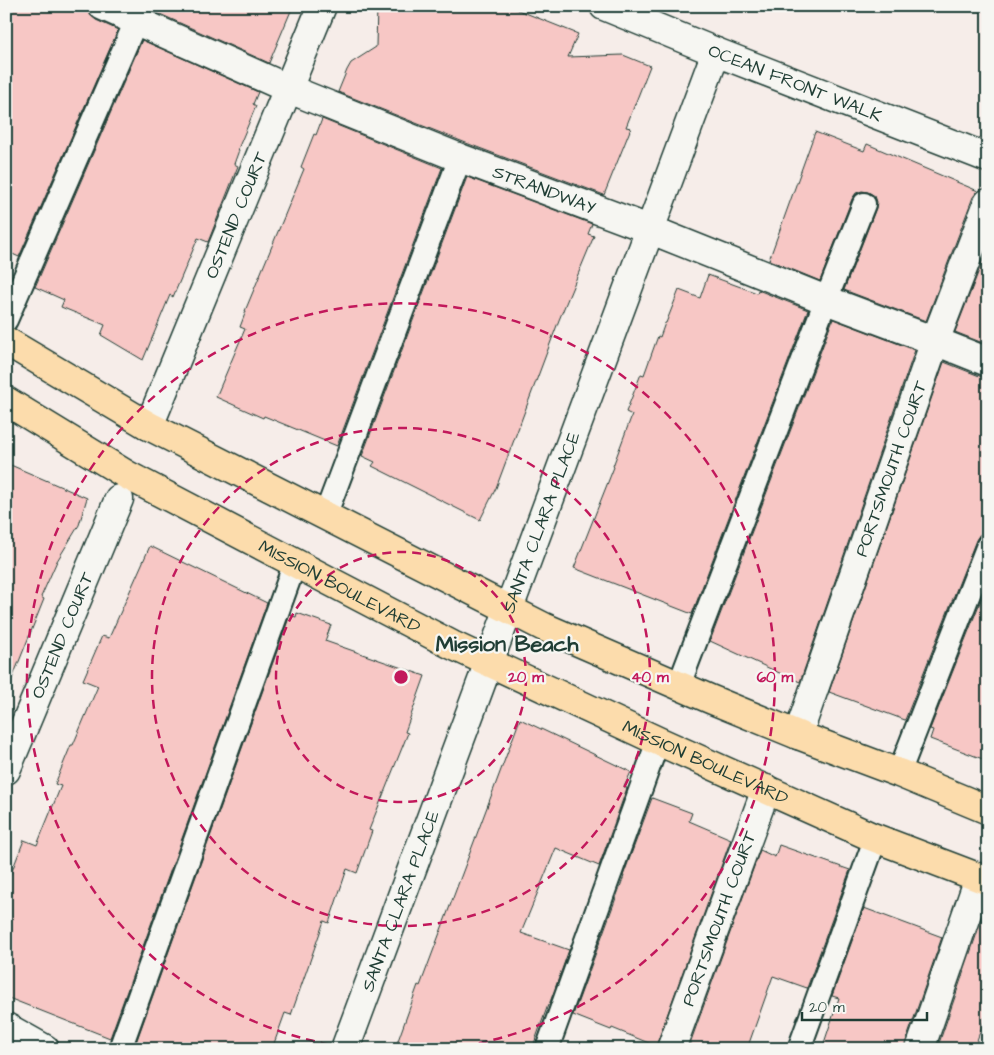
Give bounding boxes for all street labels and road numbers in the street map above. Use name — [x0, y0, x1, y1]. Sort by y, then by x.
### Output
street label: OCEAN FRONT WALK — [704, 38, 886, 128]
street label: OSTEND COURT — [199, 148, 274, 282]
street label: STRANDWAY — [489, 159, 599, 221]
street label: PORTSMOUTH COURT — [849, 377, 933, 560]
street label: SANTA CLARA PLACE — [496, 428, 587, 617]
street label: MISSION BOULEVARD — [254, 534, 425, 640]
street label: OSTEND COURT — [25, 568, 100, 702]
street label: MISSION BOULEVARD — [618, 714, 793, 811]
street label: SANTA CLARA PLACE — [355, 807, 446, 995]
street label: PORTSMOUTH COURT — [676, 827, 763, 1010]

